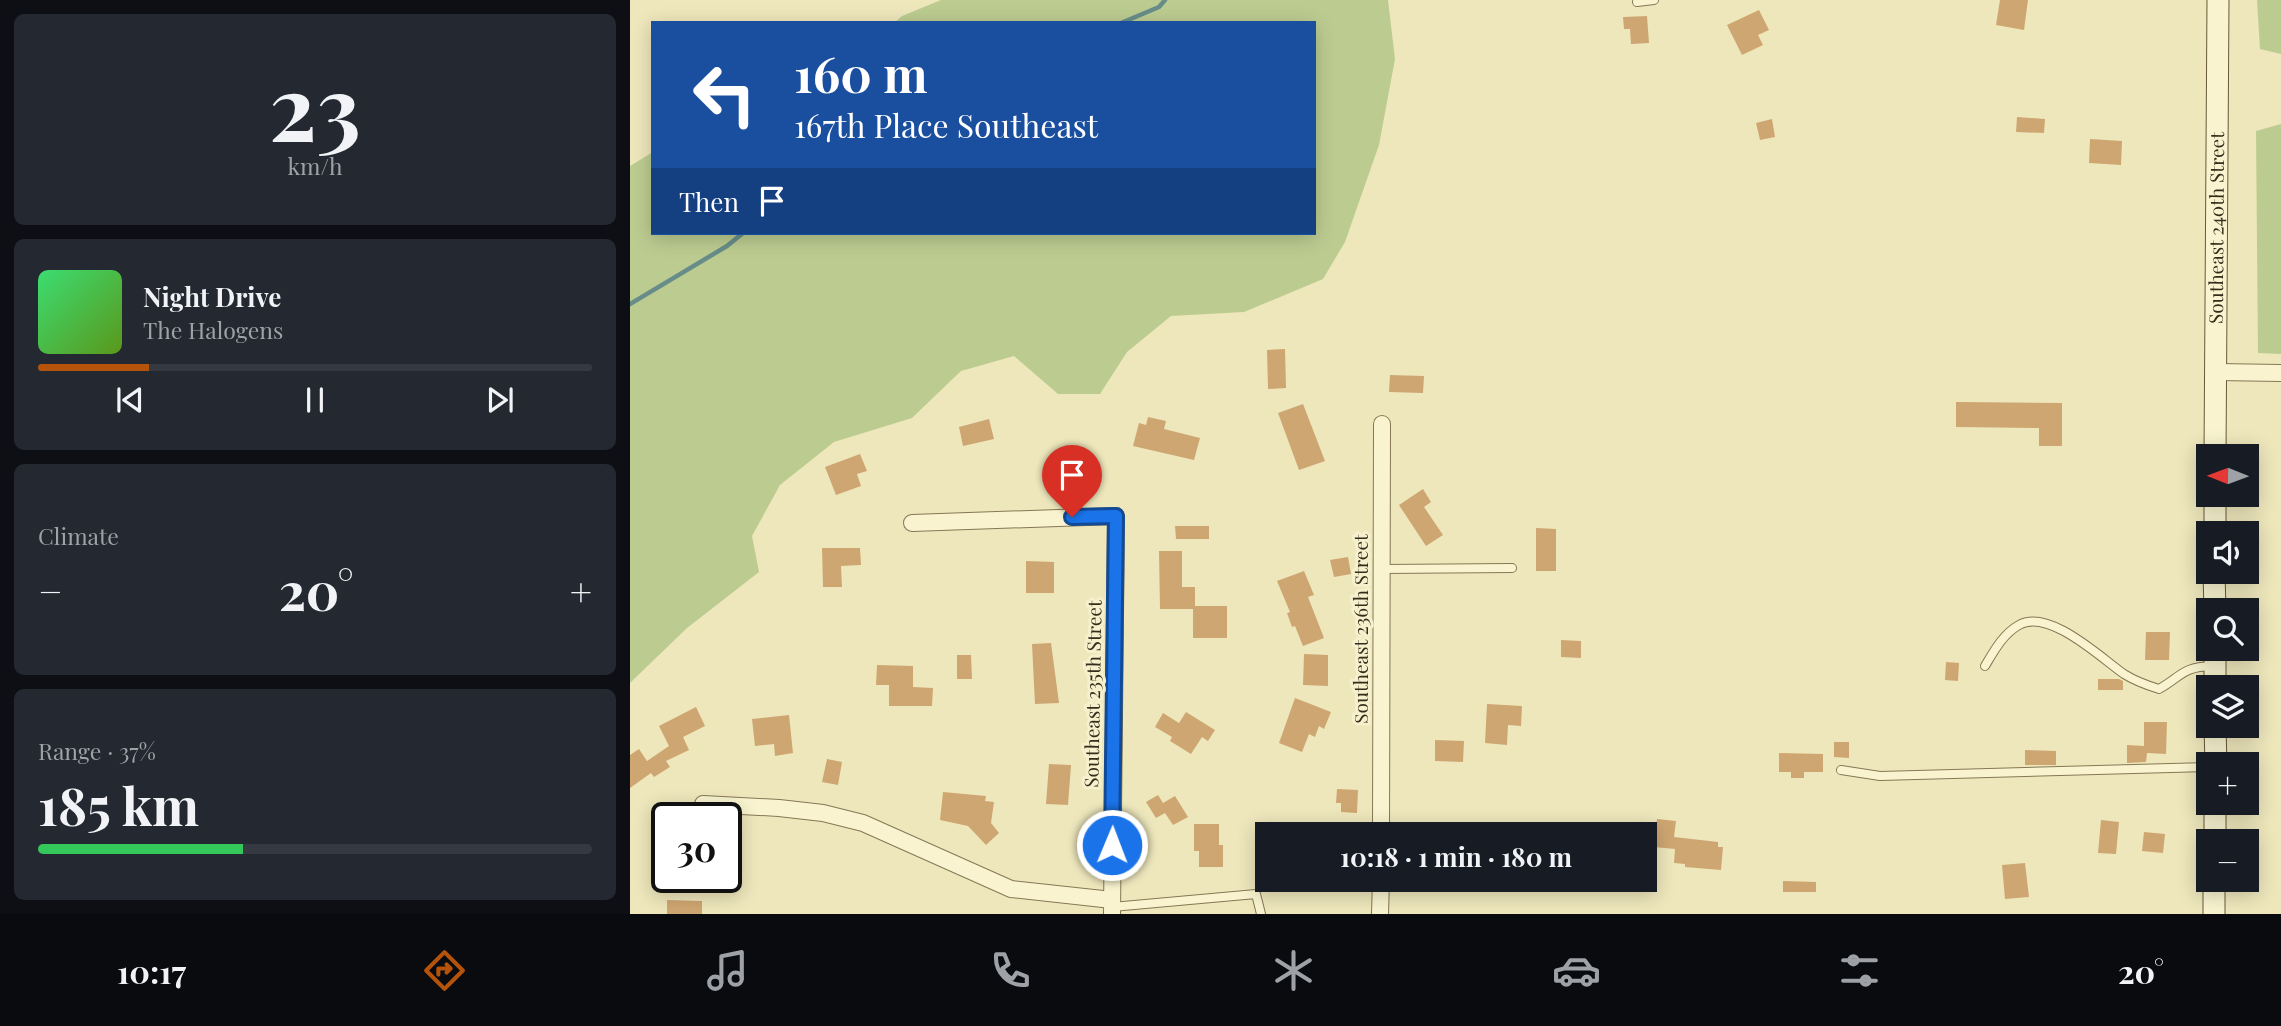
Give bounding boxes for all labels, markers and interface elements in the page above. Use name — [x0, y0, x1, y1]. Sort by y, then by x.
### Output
text: 160 m — [794, 40, 928, 105]
text: 23 — [269, 44, 361, 165]
icon: left — [679, 49, 770, 140]
text: 167th Place Southeast — [794, 103, 1098, 146]
street label: Southeast 240th Street — [2202, 132, 2229, 324]
text: km/h — [287, 150, 343, 181]
icon: arrive — [753, 182, 791, 220]
text: Then — [679, 184, 739, 219]
text: Night Drive — [143, 279, 281, 314]
text: The Halogens — [143, 314, 283, 345]
icon: previous — [111, 381, 149, 419]
icon: pause — [296, 381, 334, 419]
icon: next — [481, 381, 519, 419]
north arrow — [2196, 444, 2259, 508]
map controls — [2196, 444, 2259, 892]
pin — [1042, 445, 1102, 517]
icon: arrive — [1053, 456, 1091, 494]
text: Climate — [38, 520, 119, 551]
button: sound — [2196, 521, 2259, 584]
street label: Southeast 236th Street — [1347, 534, 1373, 724]
text: 20° — [279, 555, 354, 624]
text: − — [38, 565, 63, 616]
text: + — [570, 565, 592, 616]
button: search — [2196, 598, 2259, 661]
street label: Southeast 235th Street — [1077, 600, 1107, 788]
button: layers — [2196, 675, 2259, 738]
text: Range · 37% — [38, 735, 156, 766]
button: + — [2196, 752, 2259, 815]
text: 185 km — [38, 770, 199, 839]
speed limit sign: 30 — [651, 802, 742, 893]
position arrow — [1075, 808, 1149, 882]
button: − — [2196, 829, 2259, 892]
text: 10:18 · 1 min · 180 m — [1340, 839, 1572, 874]
icon: directions — [420, 946, 469, 995]
icon: music — [703, 946, 752, 995]
icon: phone — [986, 946, 1035, 995]
icon: climate — [1269, 946, 1318, 995]
icon: car — [1552, 946, 1601, 995]
icon: filters — [1835, 946, 1884, 995]
text: 10:17 — [117, 949, 186, 992]
text: 20° — [2118, 949, 2164, 992]

